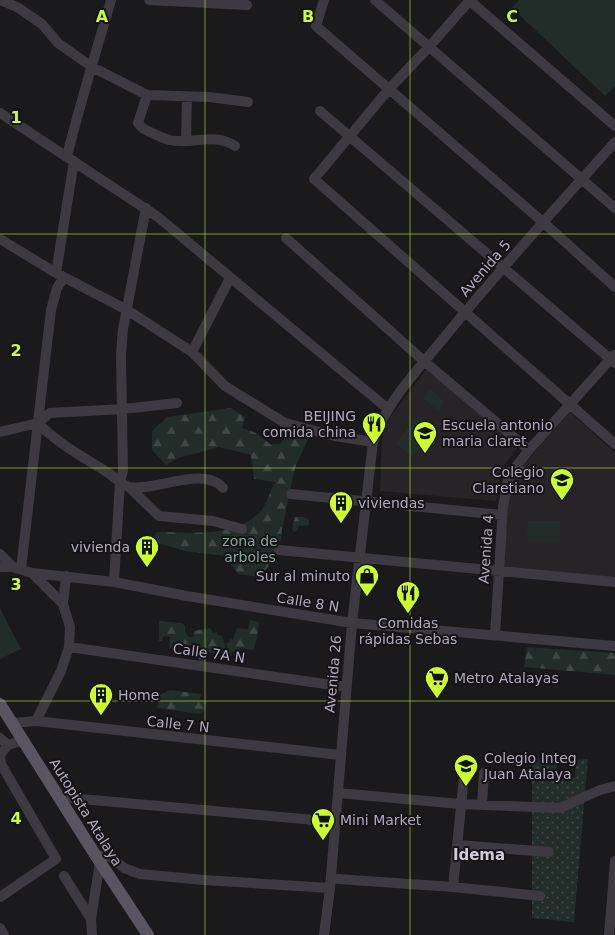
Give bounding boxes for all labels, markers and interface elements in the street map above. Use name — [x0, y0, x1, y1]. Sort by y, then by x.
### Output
text: A — [96, 7, 109, 26]
text: B — [302, 7, 314, 26]
text: C — [506, 7, 518, 26]
text: 1 — [10, 108, 22, 127]
street label: Avenida 5 — [456, 237, 514, 299]
text: 2 — [10, 341, 22, 360]
place label: BEIJING comida china — [262, 408, 356, 440]
restaurant icon: BEIJING comida china — [361, 411, 387, 445]
place label: Escuela antonio maria claret — [442, 417, 553, 449]
school or university icon: Escuela antonio maria claret — [412, 420, 438, 454]
place label: Colegio Claretiano — [472, 464, 544, 496]
school or university icon: Colegio Claretiano — [549, 467, 575, 501]
building icon: viviendas — [328, 490, 354, 524]
place label: viviendas — [358, 495, 425, 511]
street label: Avenida 4 — [476, 514, 496, 584]
park label: zona de arboles — [222, 533, 278, 565]
building icon: vivienda — [134, 534, 160, 568]
place label: vivienda — [71, 539, 130, 555]
shop icon: Sur al minuto — [354, 563, 380, 597]
place label: Sur al minuto — [256, 568, 350, 584]
text: 3 — [10, 575, 22, 594]
restaurant icon: Comidas rápidas Sebas — [395, 580, 421, 614]
street label: Calle 8 N — [276, 589, 340, 615]
place label: Comidas rápidas Sebas — [359, 615, 457, 647]
street label: Avenida 26 — [322, 634, 344, 714]
street label: Calle 7A N — [172, 640, 246, 666]
supermarket icon: Metro Atalayas — [424, 665, 450, 699]
place label: Metro Atalayas — [454, 670, 559, 686]
building icon: Home — [88, 682, 114, 716]
place label: Home — [118, 687, 159, 703]
street label: Calle 7 N — [146, 713, 210, 735]
place label: Colegio Integ Juan Atalaya — [483, 750, 577, 782]
school or university icon: Colegio Integ Juan Atalaya — [453, 753, 479, 787]
street label: Autopista Atalaya — [46, 755, 126, 869]
supermarket icon: Mini Market — [310, 807, 336, 841]
text: 4 — [10, 809, 22, 828]
place label: Mini Market — [340, 812, 422, 828]
district label: Idema — [453, 846, 505, 864]

